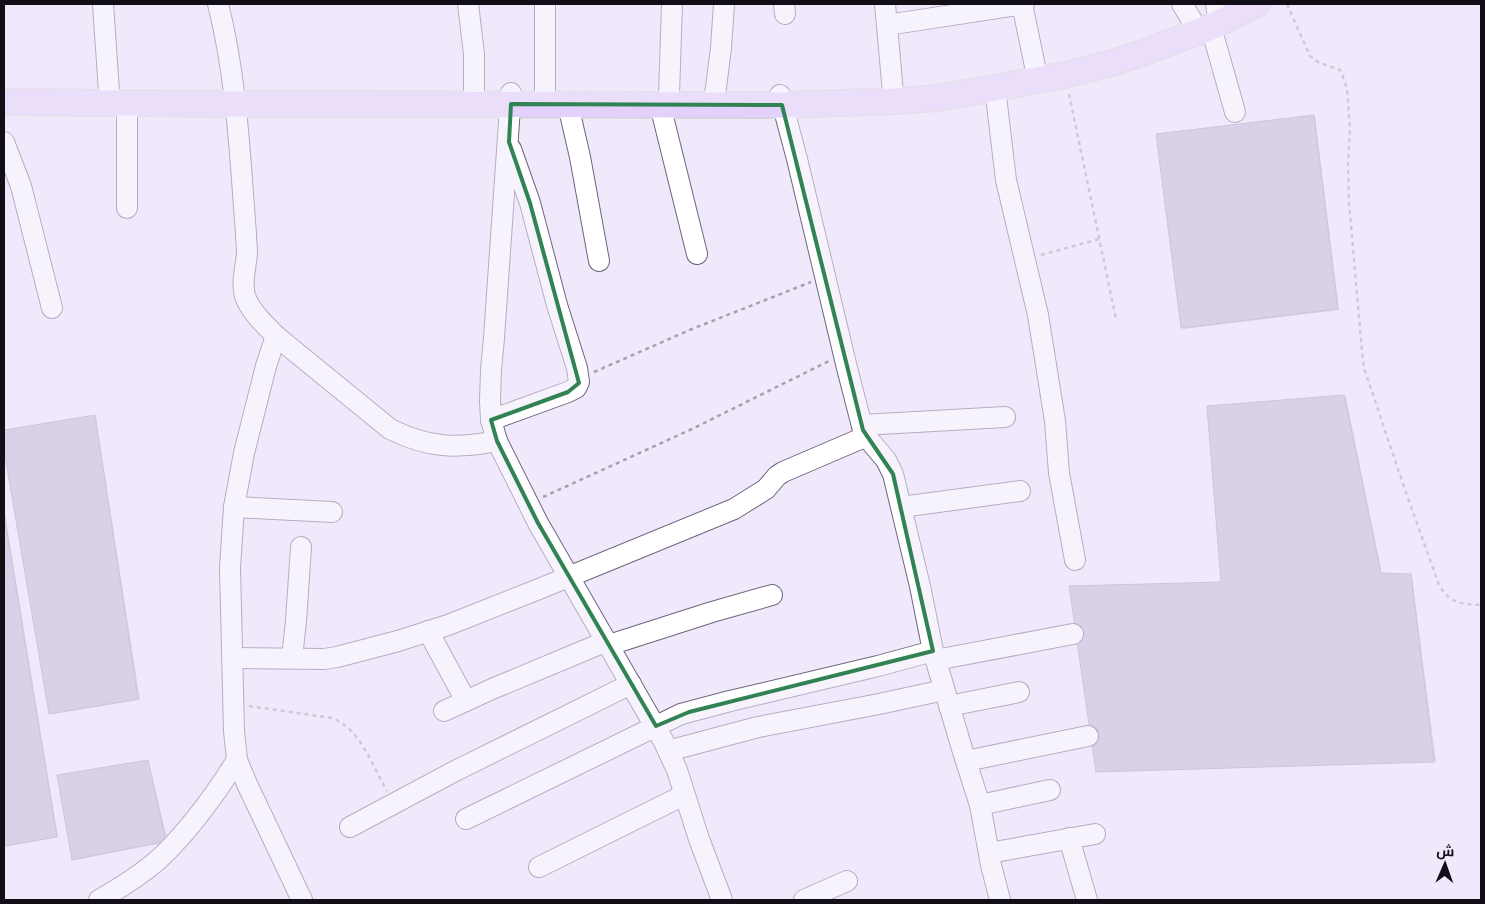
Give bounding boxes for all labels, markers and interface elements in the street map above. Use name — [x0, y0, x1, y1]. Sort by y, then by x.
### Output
north arrow — [1420, 839, 1470, 889]
text: ش — [1436, 843, 1455, 860]

